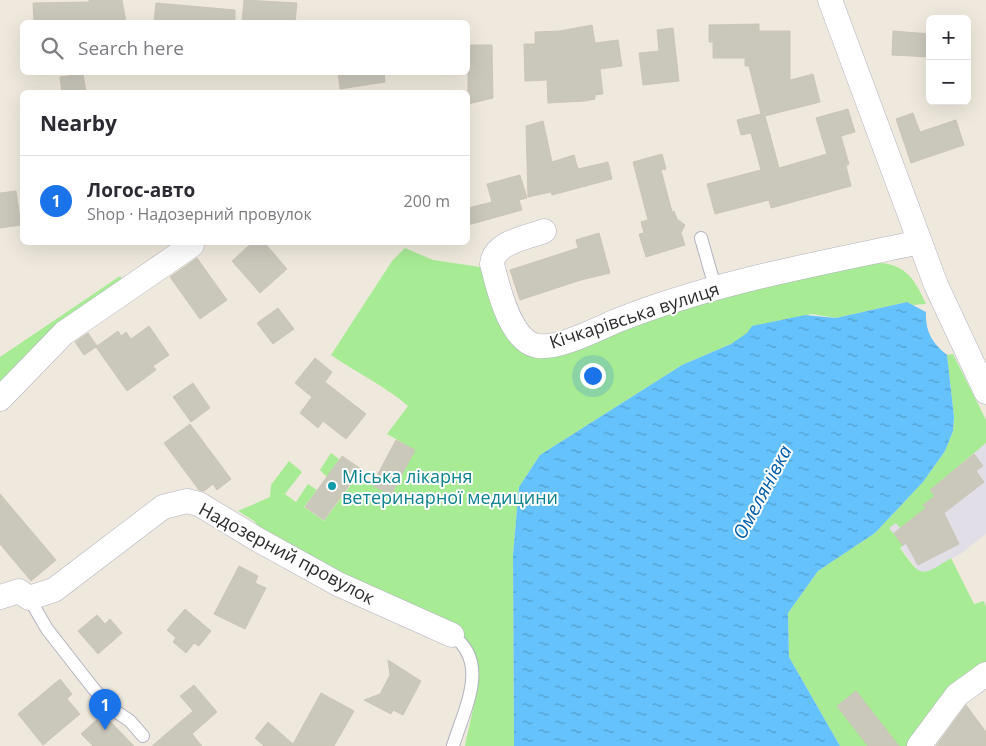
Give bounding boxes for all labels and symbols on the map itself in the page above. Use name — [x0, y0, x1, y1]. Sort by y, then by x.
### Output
street label: Кічкарівська вулиця — [546, 276, 722, 354]
your location — [580, 363, 606, 389]
water label: Омелянівка — [726, 440, 798, 543]
place label: Міська лікарня ветеринарної медицини — [342, 464, 558, 509]
marker: Міська лікарня ветеринарної медицини — [326, 480, 338, 492]
street label: Надозерний провулок — [195, 496, 380, 610]
pin: 1 — [89, 689, 121, 730]

